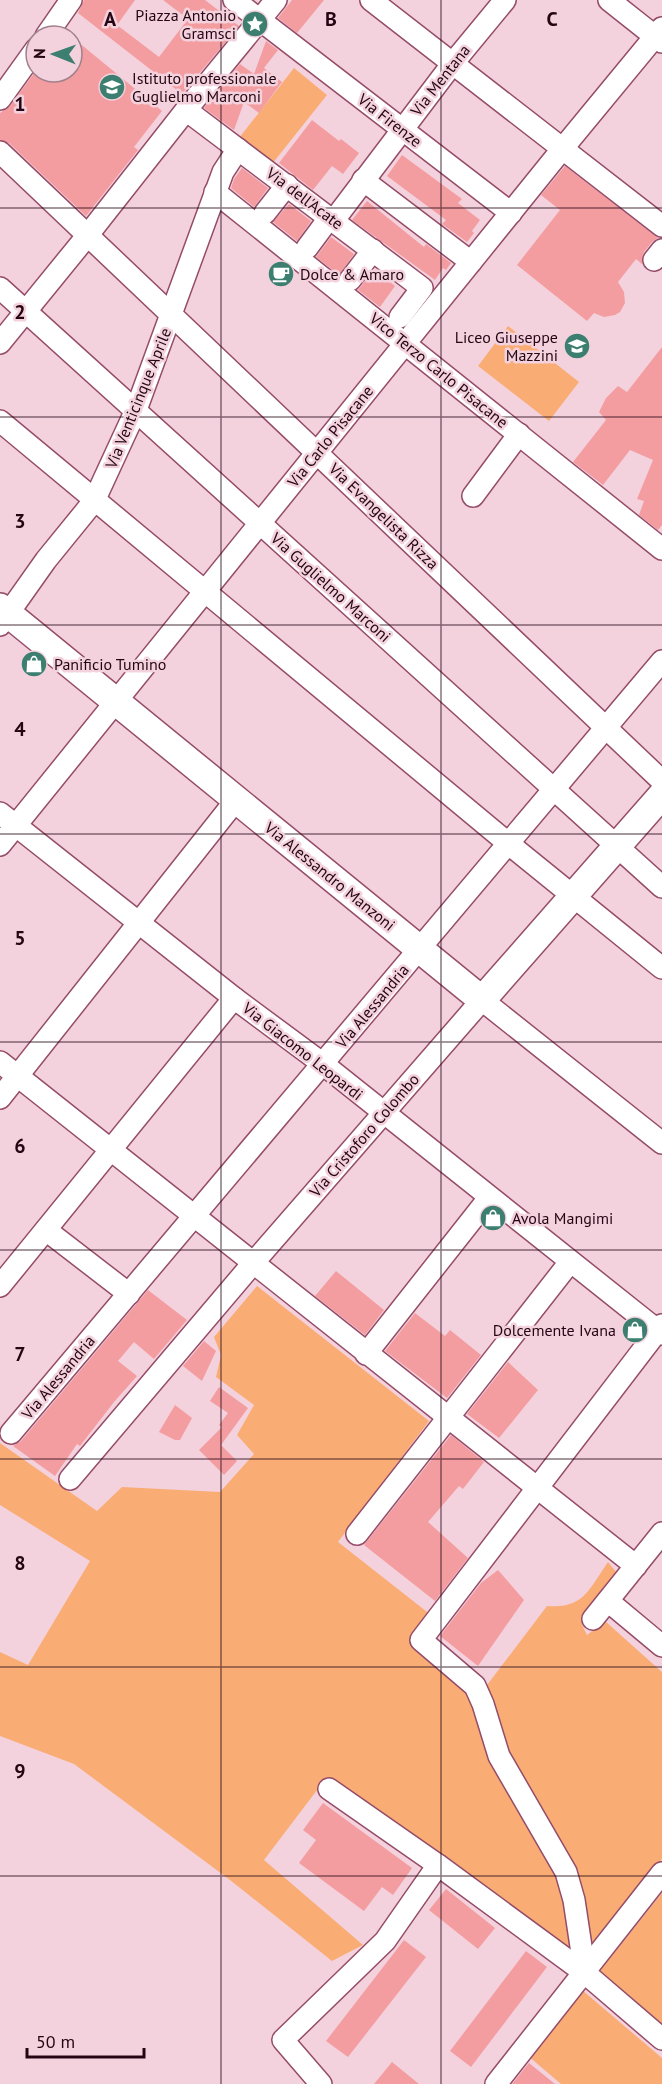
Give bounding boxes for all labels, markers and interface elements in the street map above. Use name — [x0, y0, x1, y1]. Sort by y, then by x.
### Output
place label: Piazza Antonio Gramsci — [135, 5, 236, 43]
text: A — [104, 6, 117, 32]
text: B — [325, 6, 337, 32]
text: C — [546, 6, 558, 32]
place icon: Piazza Antonio Gramsci — [240, 9, 270, 39]
north arrow — [24, 24, 84, 84]
street label: Via Mentana — [405, 40, 474, 121]
text: N — [29, 48, 49, 59]
place label: Istituto professionale Guglielmo Marconi — [132, 68, 277, 106]
school or university icon: Istituto professionale Guglielmo Marconi — [97, 72, 127, 102]
street label: Via Firenze — [353, 88, 426, 151]
text: 1 — [14, 91, 26, 117]
street label: Via dell'Acate — [262, 162, 347, 233]
cafe icon: Dolce & Amaro — [266, 259, 296, 289]
place label: Dolce & Amaro — [300, 264, 404, 284]
text: 2 — [14, 299, 26, 325]
street label: Vico Terzo Carlo Pisacane — [365, 307, 512, 432]
street label: Via Venticinque Aprile — [100, 325, 175, 472]
place label: Liceo Giuseppe Mazzini — [455, 327, 558, 365]
school or university icon: Liceo Giuseppe Mazzini — [562, 331, 592, 361]
street label: Via Carlo Pisacane — [282, 381, 377, 492]
street label: Via Evangelista Rizza — [324, 458, 443, 573]
text: 3 — [14, 508, 26, 534]
street label: Via Guglielmo Marconi — [266, 527, 395, 646]
shop icon: Panificio Tumino — [19, 649, 49, 679]
place label: Panificio Tumino — [54, 654, 166, 674]
text: 4 — [14, 716, 26, 742]
street label: Via Alessandro Manzoni — [260, 817, 399, 935]
text: 5 — [14, 925, 26, 951]
street label: Via Alessandria — [330, 960, 413, 1053]
street label: Via Giacomo Leopardi — [238, 997, 367, 1104]
street label: Via Cristoforo Colombo — [304, 1069, 423, 1202]
text: 6 — [14, 1133, 26, 1159]
shop icon: Avola Mangimi — [478, 1203, 508, 1233]
place label: Avola Mangimi — [512, 1208, 613, 1228]
shop icon: Dolcemente Ivana — [620, 1315, 650, 1345]
place label: Dolcemente Ivana — [493, 1320, 616, 1340]
street label: Via Alessandria — [16, 1331, 99, 1424]
text: 7 — [14, 1341, 26, 1367]
text: 8 — [14, 1550, 26, 1576]
text: 9 — [14, 1758, 26, 1784]
scale bar — [27, 2021, 144, 2059]
text: 50 m — [36, 2030, 75, 2053]

